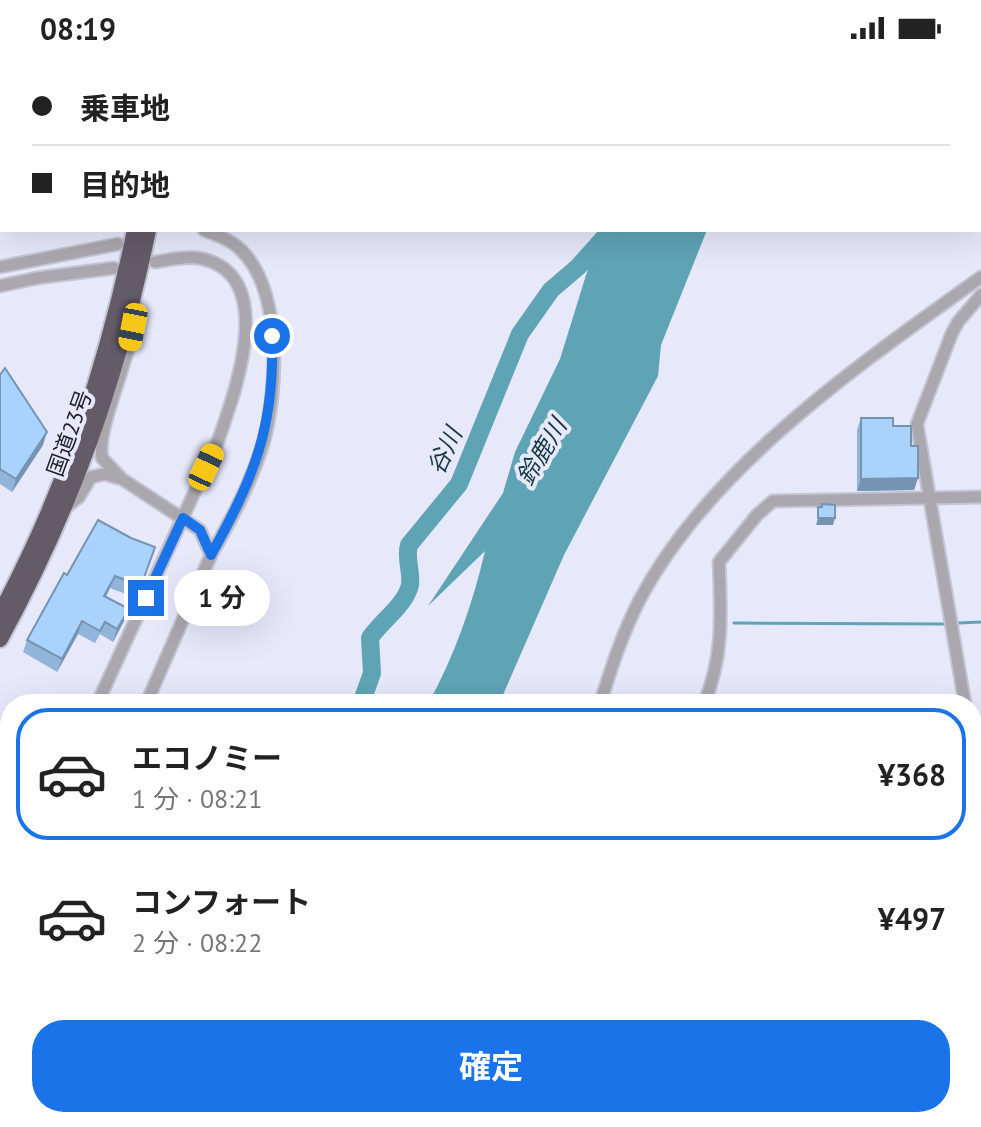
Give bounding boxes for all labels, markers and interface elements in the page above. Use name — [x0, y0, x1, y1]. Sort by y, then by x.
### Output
text: 08:19 — [40, 9, 116, 48]
text: 乗車地 — [80, 88, 170, 127]
text: 目的地 — [80, 165, 170, 204]
car — [117, 301, 149, 353]
route start — [254, 318, 290, 354]
street label: 国道23号 — [40, 386, 98, 480]
water label: 鈴鹿川 — [510, 410, 575, 491]
water label: 谷川 — [420, 420, 470, 479]
car — [185, 440, 227, 494]
callout: 1 分 — [174, 570, 270, 626]
route end — [128, 580, 164, 616]
text: 1 分 — [198, 581, 246, 614]
icon: car — [36, 738, 108, 810]
text: エコノミー — [132, 738, 282, 777]
text: ¥368 — [878, 755, 946, 794]
text: 1 分 · 08:21 — [132, 782, 262, 815]
icon: car — [36, 882, 108, 954]
text: コンフォート — [132, 882, 311, 921]
text: ¥497 — [878, 899, 946, 938]
text: 2 分 · 08:22 — [132, 926, 262, 959]
button: 確定 — [32, 1020, 950, 1112]

